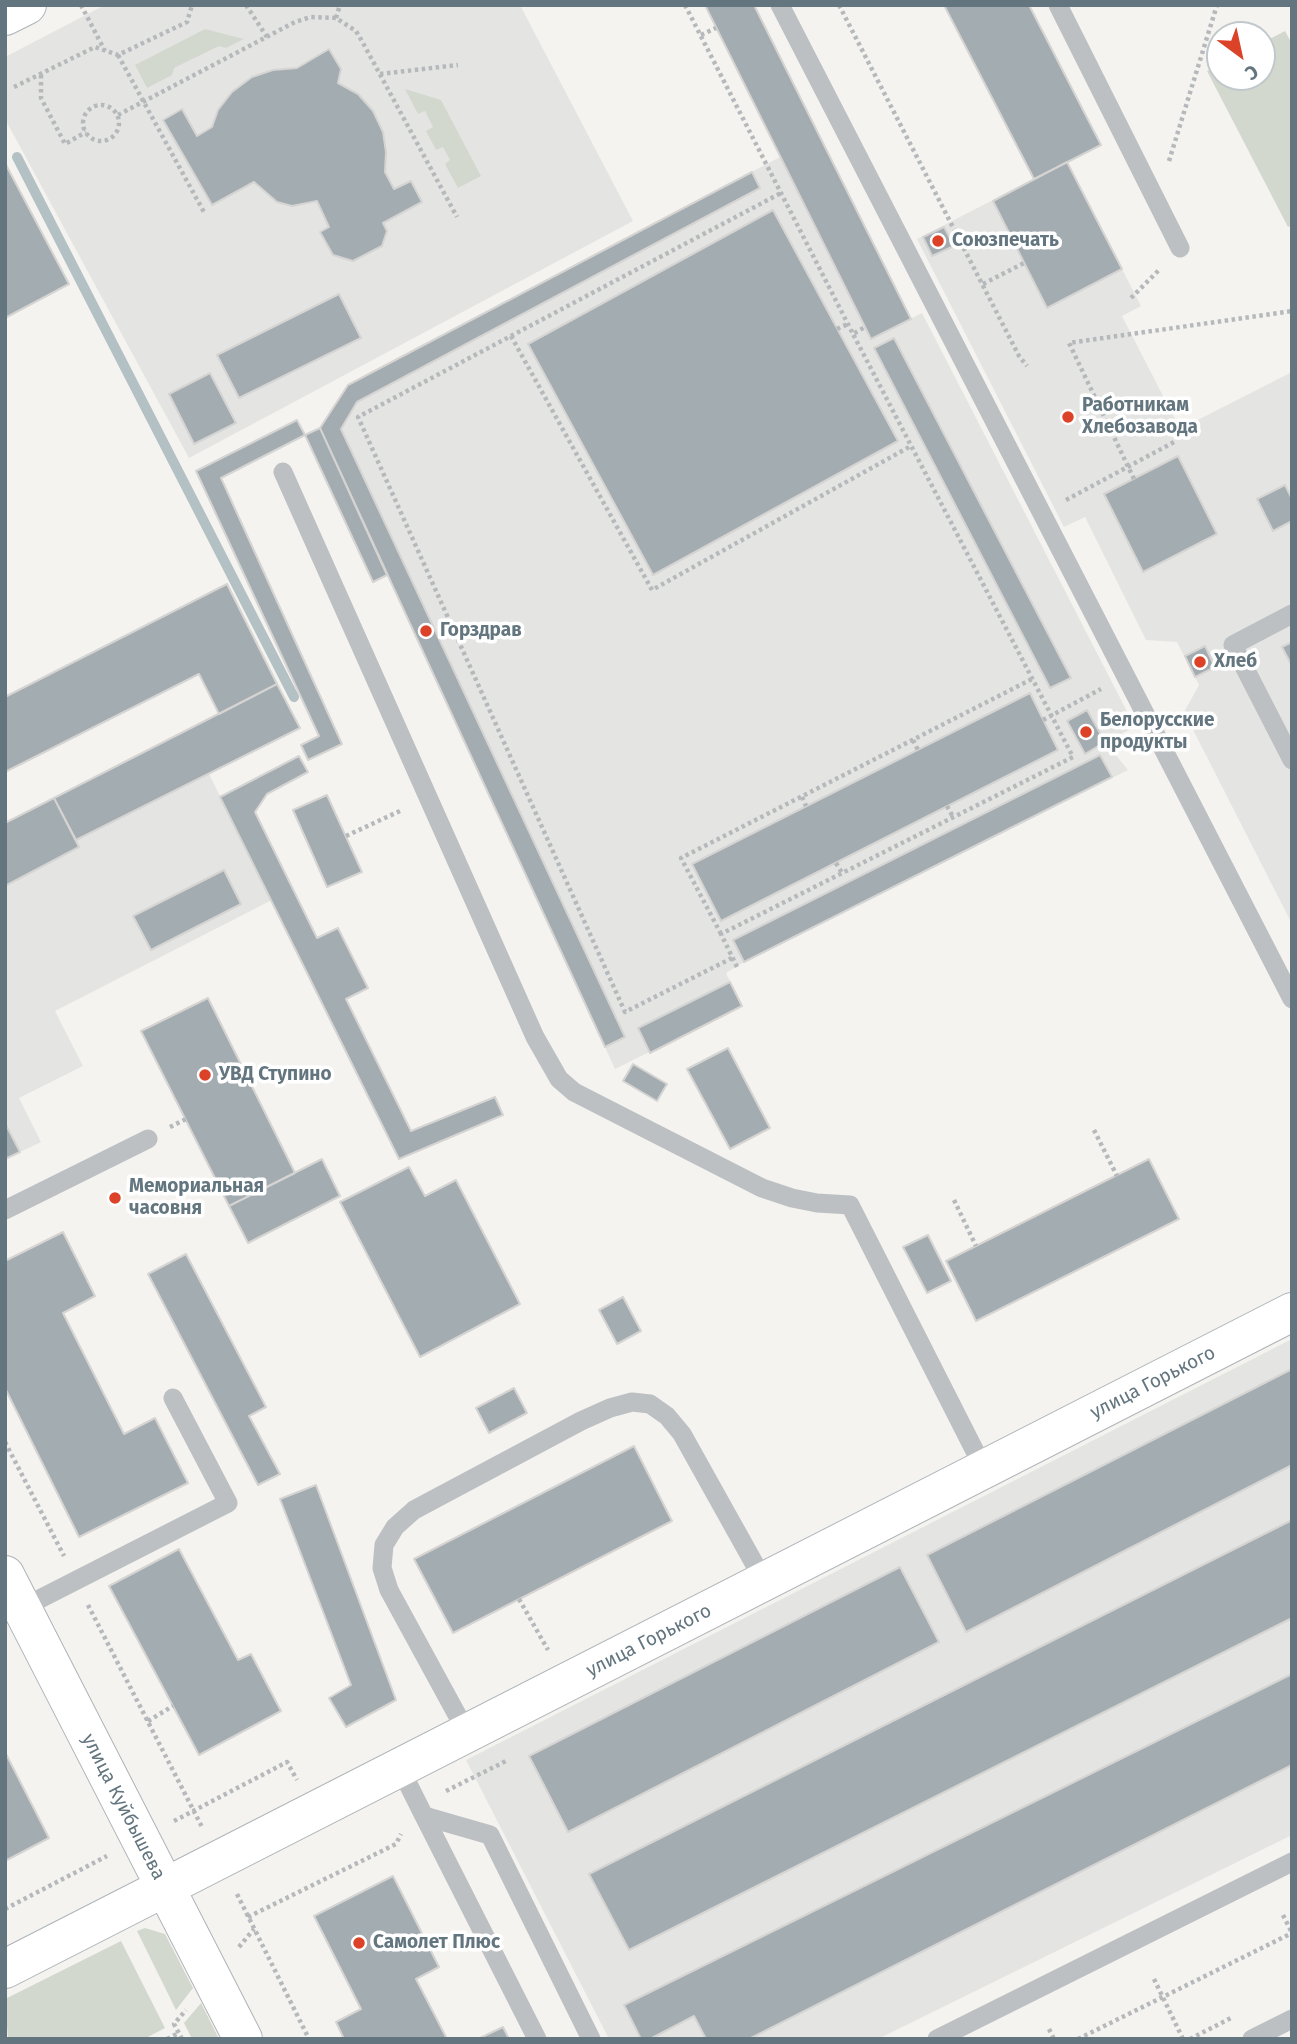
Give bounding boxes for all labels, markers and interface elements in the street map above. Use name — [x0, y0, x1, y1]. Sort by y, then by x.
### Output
north arrow — [1206, 21, 1276, 91]
text: С — [1241, 60, 1262, 85]
place label: Союзпечать — [952, 230, 1059, 252]
marker: Союзпечать — [930, 233, 946, 249]
place label: Работникам Хлебозавода — [1082, 395, 1198, 439]
marker: Работникам Хлебозавода — [1060, 409, 1076, 425]
place label: Горздрав — [440, 620, 522, 642]
marker: Горздрав — [418, 623, 434, 639]
place label: Хлеб — [1214, 651, 1257, 673]
marker: Хлеб — [1192, 654, 1208, 670]
place label: Белорусские продукты — [1100, 710, 1214, 754]
marker: Белорусские продукты — [1078, 724, 1094, 740]
place label: УВД Ступино — [219, 1064, 332, 1086]
marker: УВД Ступино — [197, 1067, 213, 1083]
place label: Мемориальная часовня — [129, 1176, 264, 1220]
marker: Мемориальная часовня — [107, 1190, 123, 1206]
street label: улица Горького — [1087, 1342, 1219, 1424]
street label: улица Горького — [583, 1600, 715, 1682]
street label: улица Куйбышева — [76, 1730, 170, 1884]
place label: Самолет Плюс — [373, 1932, 500, 1954]
marker: Самолет Плюс — [351, 1935, 367, 1951]

